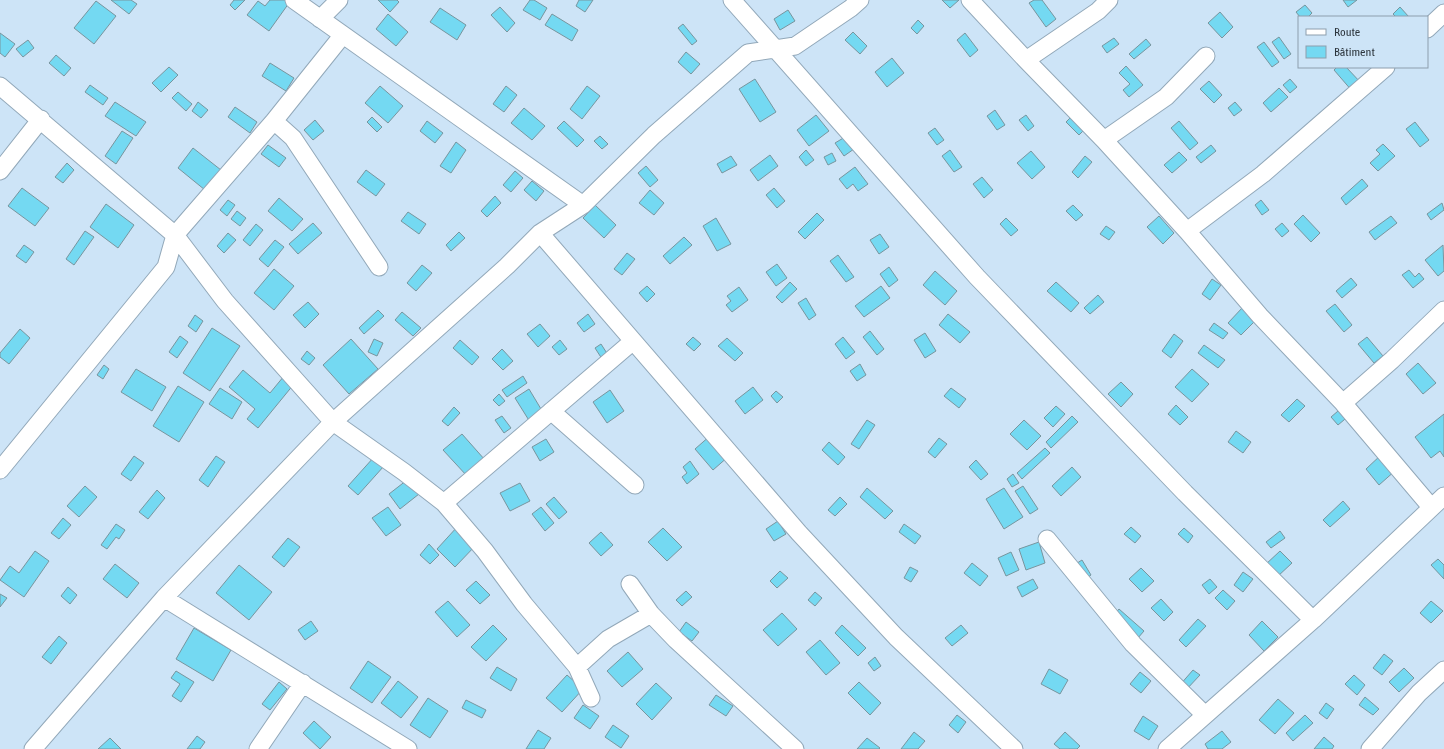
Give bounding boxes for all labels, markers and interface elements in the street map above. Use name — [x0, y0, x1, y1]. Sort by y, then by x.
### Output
legend — [1298, 16, 1428, 68]
text: Route — [1334, 25, 1360, 39]
text: Bâtiment — [1334, 45, 1375, 59]

